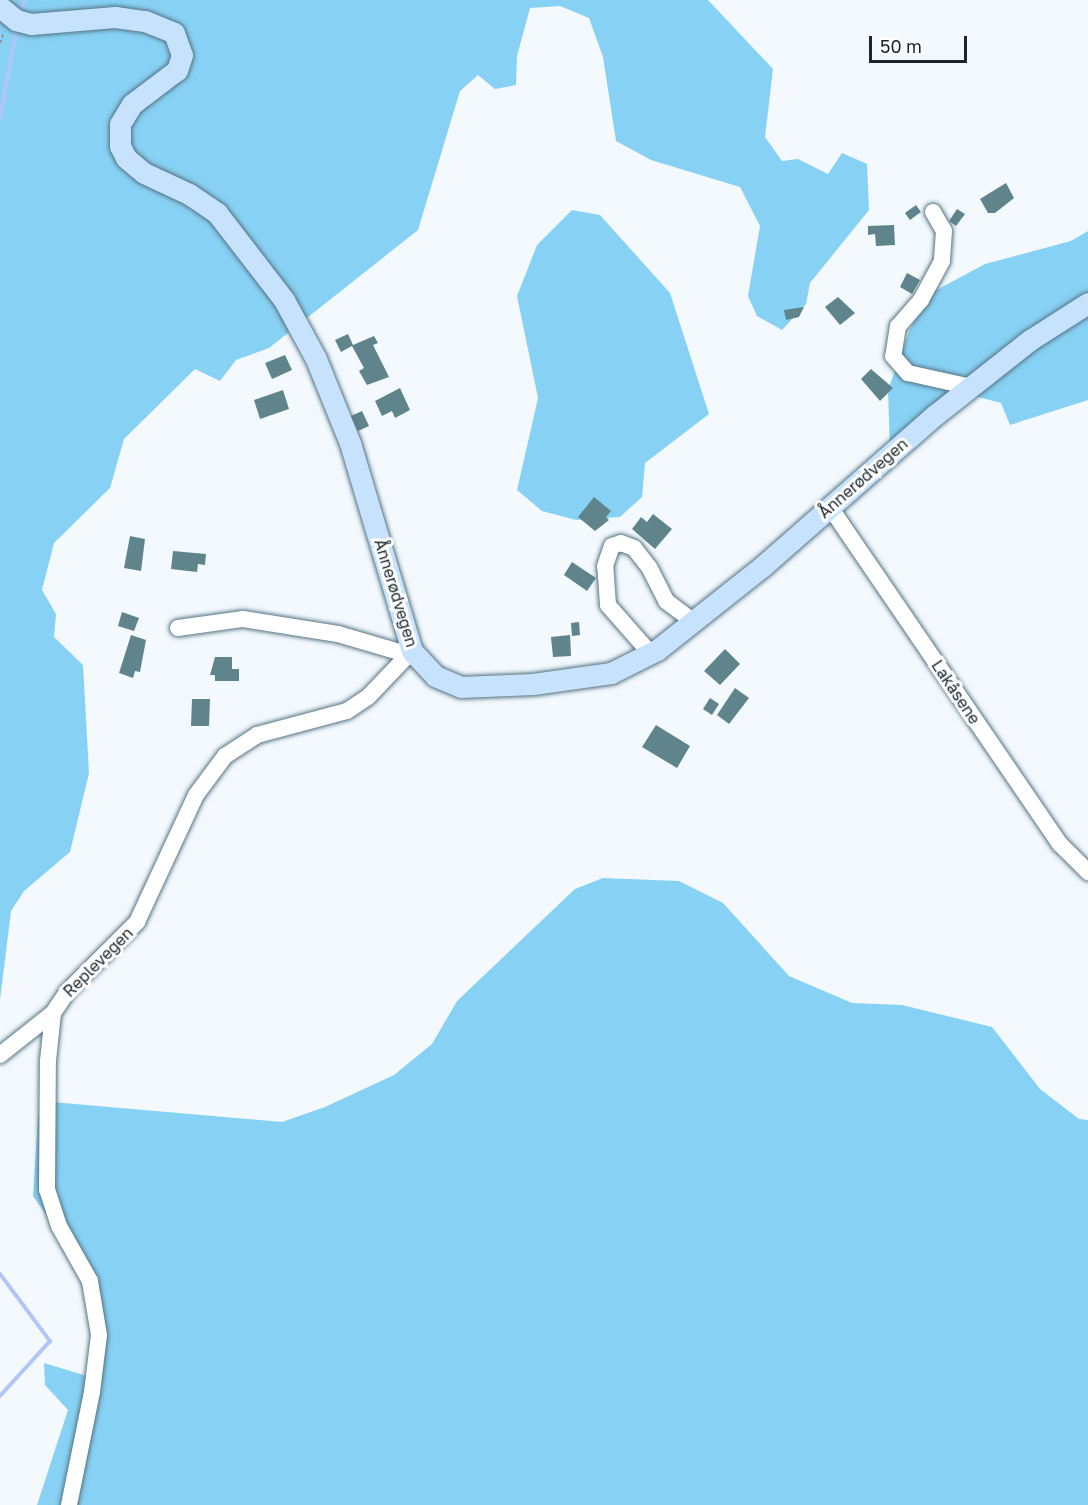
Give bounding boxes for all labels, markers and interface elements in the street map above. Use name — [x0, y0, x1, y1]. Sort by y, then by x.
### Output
scale bar — [872, 24, 970, 62]
text: 50 m — [880, 35, 922, 57]
street label: Ånnerødvegen — [814, 434, 912, 522]
street label: Ånnerødvegen — [370, 537, 422, 649]
street label: Lakåsene — [928, 656, 984, 728]
street label: Replevegen — [59, 923, 137, 1001]

